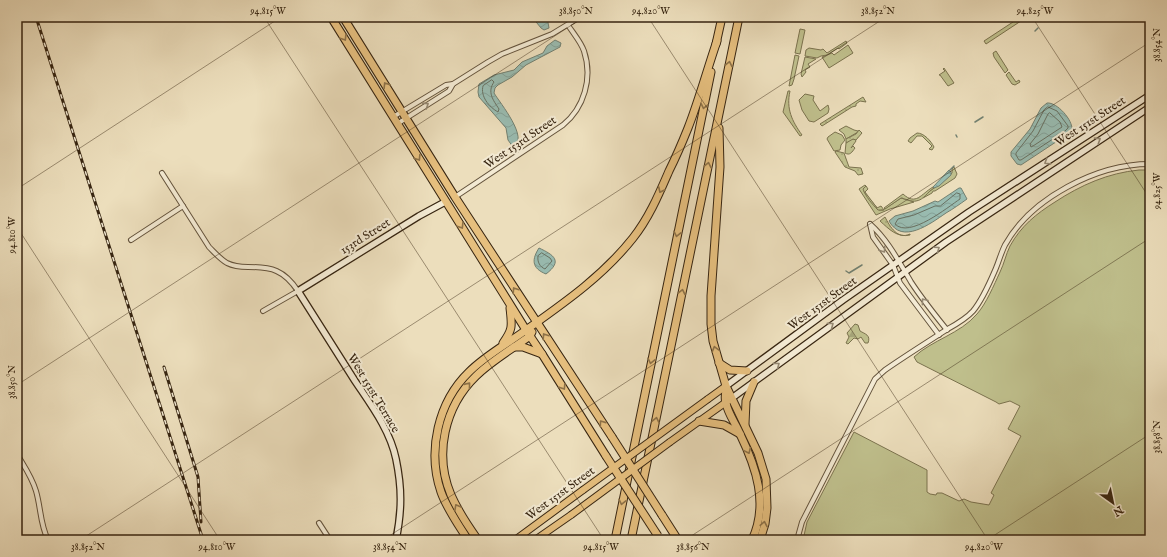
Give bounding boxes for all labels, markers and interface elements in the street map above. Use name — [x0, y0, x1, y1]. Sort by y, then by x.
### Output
text: 94.815°W — [249, 5, 286, 18]
text: 38.850°N — [559, 5, 593, 18]
text: 94.820°W — [631, 5, 670, 18]
text: 38.852°N — [861, 5, 895, 18]
text: 94.825°W — [1016, 5, 1054, 18]
text: 38.854°N — [1151, 28, 1164, 62]
one-way arrow — [339, 34, 347, 41]
one-way arrow — [724, 61, 733, 67]
one-way arrow — [383, 82, 391, 89]
street label: West 151st Street — [1052, 93, 1128, 150]
one-way arrow — [422, 103, 429, 110]
one-way arrow — [700, 103, 708, 110]
street label: West 153rd Street — [481, 113, 559, 172]
one-way arrow — [1094, 138, 1101, 145]
one-way arrow — [413, 154, 421, 161]
one-way arrow — [1044, 157, 1051, 165]
one-way arrow — [704, 162, 712, 168]
text: 94.825°W — [1151, 172, 1164, 210]
one-way arrow — [658, 186, 666, 194]
street label: 153rd Street — [337, 215, 393, 258]
text: 94.810°W — [6, 216, 19, 254]
one-way arrow — [456, 222, 464, 229]
one-way arrow — [674, 231, 682, 237]
one-way arrow — [878, 246, 885, 253]
one-way arrow — [932, 247, 939, 254]
street label: West 151st Street — [785, 273, 860, 333]
one-way arrow — [512, 287, 520, 294]
one-way arrow — [677, 289, 686, 295]
one-way arrow — [922, 299, 929, 306]
one-way arrow — [827, 323, 834, 330]
one-way arrow — [543, 333, 550, 340]
one-way arrow — [712, 346, 720, 352]
street label: West 151st Terrace — [344, 351, 403, 436]
one-way arrow — [648, 358, 656, 364]
one-way arrow — [772, 363, 779, 370]
text: 38.850°N — [6, 365, 19, 399]
one-way arrow — [463, 383, 470, 390]
one-way arrow — [558, 383, 565, 390]
one-way arrow — [651, 416, 659, 423]
one-way arrow — [599, 420, 607, 427]
text: 38.858°N — [1151, 420, 1164, 454]
one-way arrow — [743, 446, 751, 454]
street label: West 151st Street — [523, 463, 598, 523]
north arrow — [1093, 483, 1133, 523]
one-way arrow — [619, 499, 627, 505]
text: N — [1110, 502, 1127, 519]
one-way arrow — [454, 504, 462, 511]
one-way arrow — [760, 521, 768, 527]
text: 38.852°N — [71, 541, 105, 554]
text: 94.810°W — [198, 541, 236, 554]
text: 38.854°N — [373, 541, 407, 554]
text: 94.815°W — [582, 541, 619, 554]
text: 38.856°N — [676, 541, 710, 554]
text: 94.820°W — [964, 541, 1003, 554]

